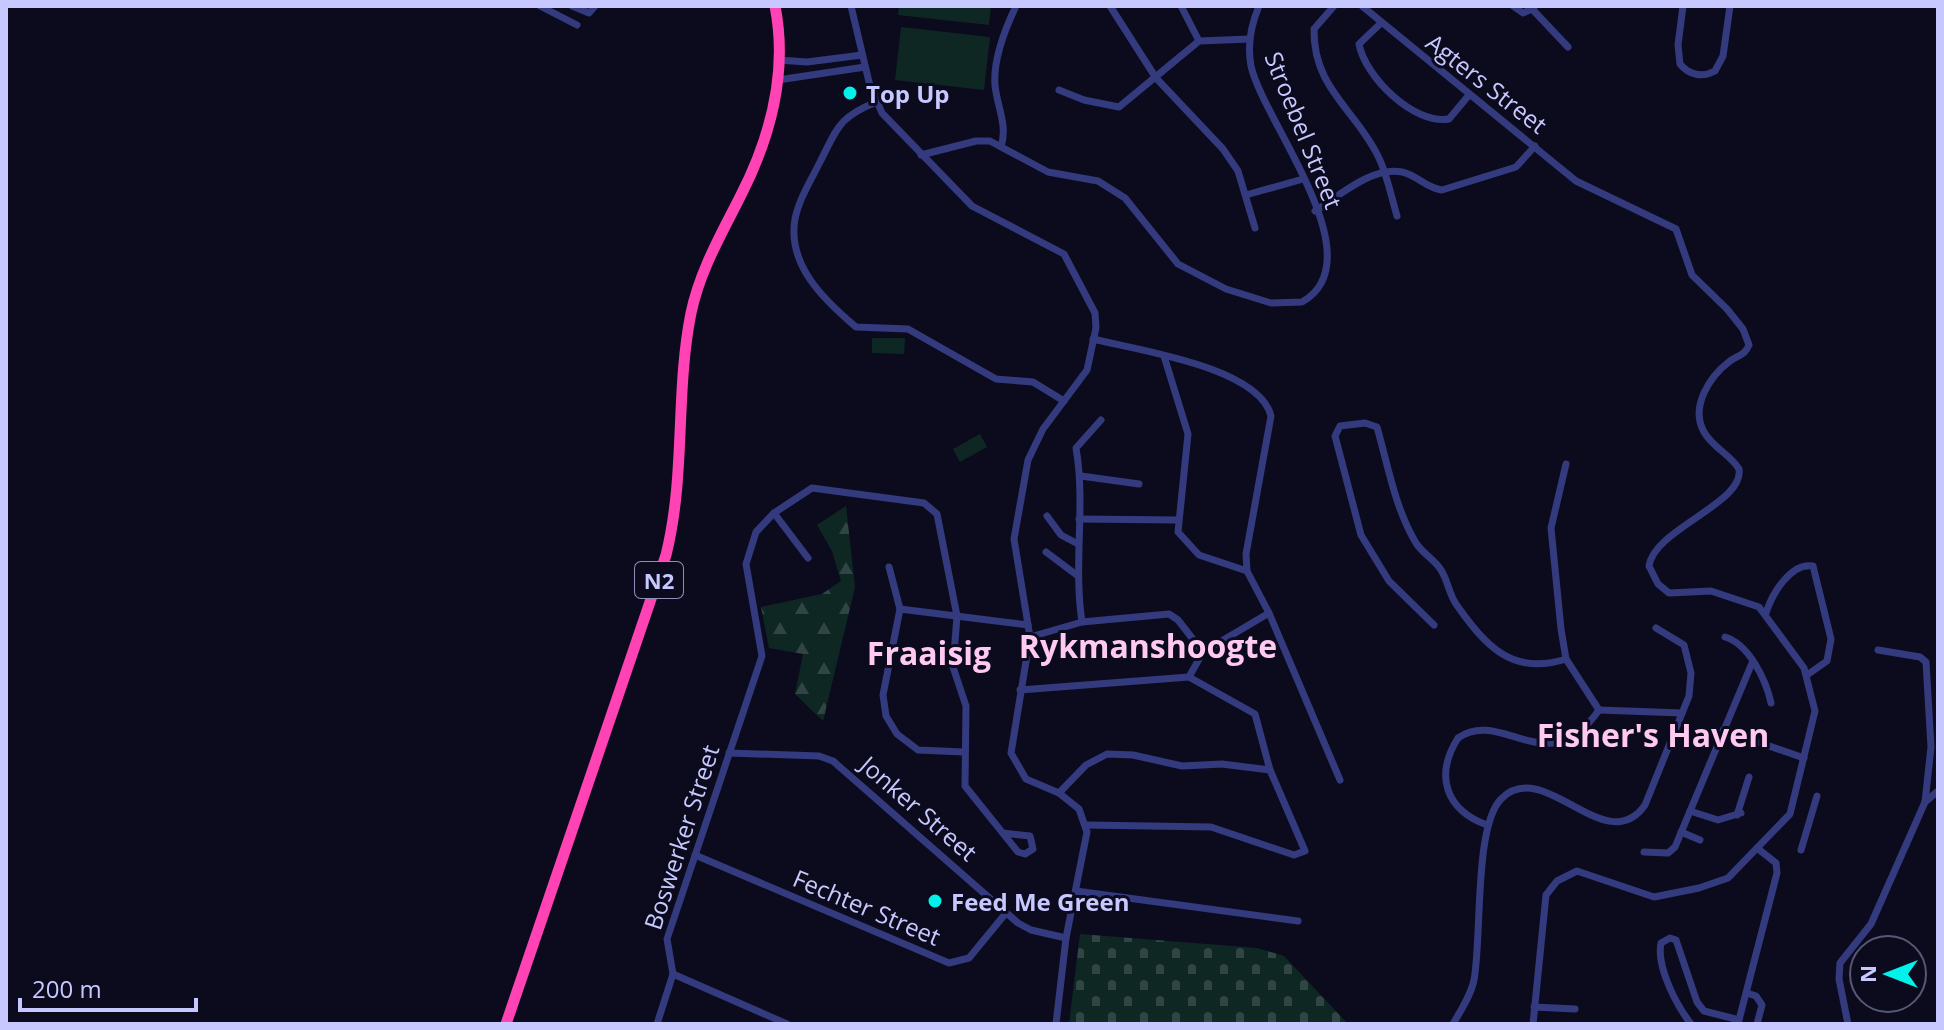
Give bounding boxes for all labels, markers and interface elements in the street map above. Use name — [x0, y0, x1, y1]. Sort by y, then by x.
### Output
street label: Agters Street — [1420, 25, 1554, 141]
street label: Stroebel Street — [1257, 46, 1351, 214]
place label: Top Up — [866, 77, 950, 110]
marker: Top Up — [841, 84, 859, 102]
road number: N2 — [635, 562, 683, 598]
district label: Rykmanshoogte — [1019, 624, 1277, 667]
district label: Fraaisig — [867, 631, 991, 674]
district label: Fisher's Haven — [1537, 713, 1769, 756]
street label: Boswerker Street — [636, 740, 726, 934]
street label: Jonker Street — [852, 747, 984, 868]
street label: Fechter Street — [788, 861, 946, 953]
place label: Feed Me Green — [951, 885, 1129, 918]
marker: Feed Me Green — [926, 892, 944, 910]
north arrow — [1848, 934, 1928, 1014]
scale bar — [20, 962, 196, 1012]
text: N — [1852, 965, 1882, 983]
text: 200 m — [32, 972, 102, 1005]

